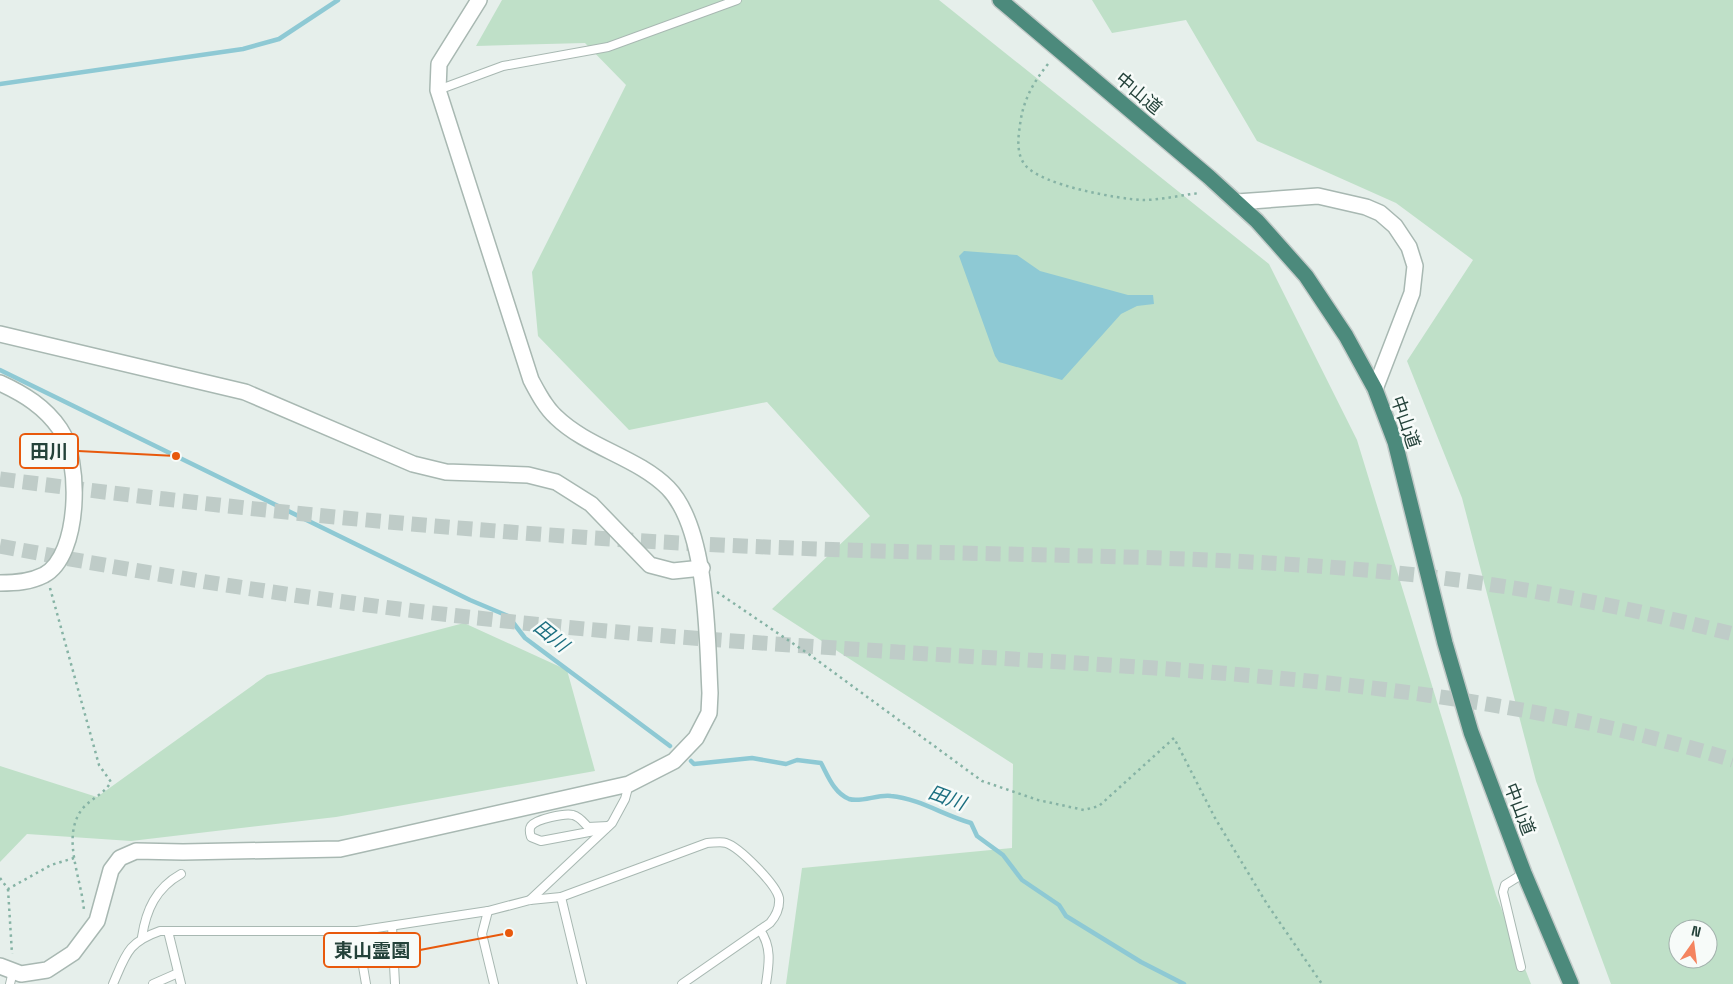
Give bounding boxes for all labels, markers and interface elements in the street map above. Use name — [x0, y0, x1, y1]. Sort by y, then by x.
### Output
street label: 中山道 — [1111, 67, 1167, 119]
street label: 中山道 — [1386, 393, 1426, 451]
callout: 田川 — [20, 434, 78, 468]
text: 田川 — [30, 439, 68, 464]
water label: 田川 — [528, 614, 575, 659]
water label: 田川 — [925, 780, 971, 817]
street label: 中山道 — [1500, 780, 1540, 838]
north arrow — [1668, 919, 1718, 969]
text: N — [1689, 922, 1703, 941]
callout: 東山霊園 — [324, 933, 420, 967]
text: 東山霊園 — [334, 938, 410, 963]

